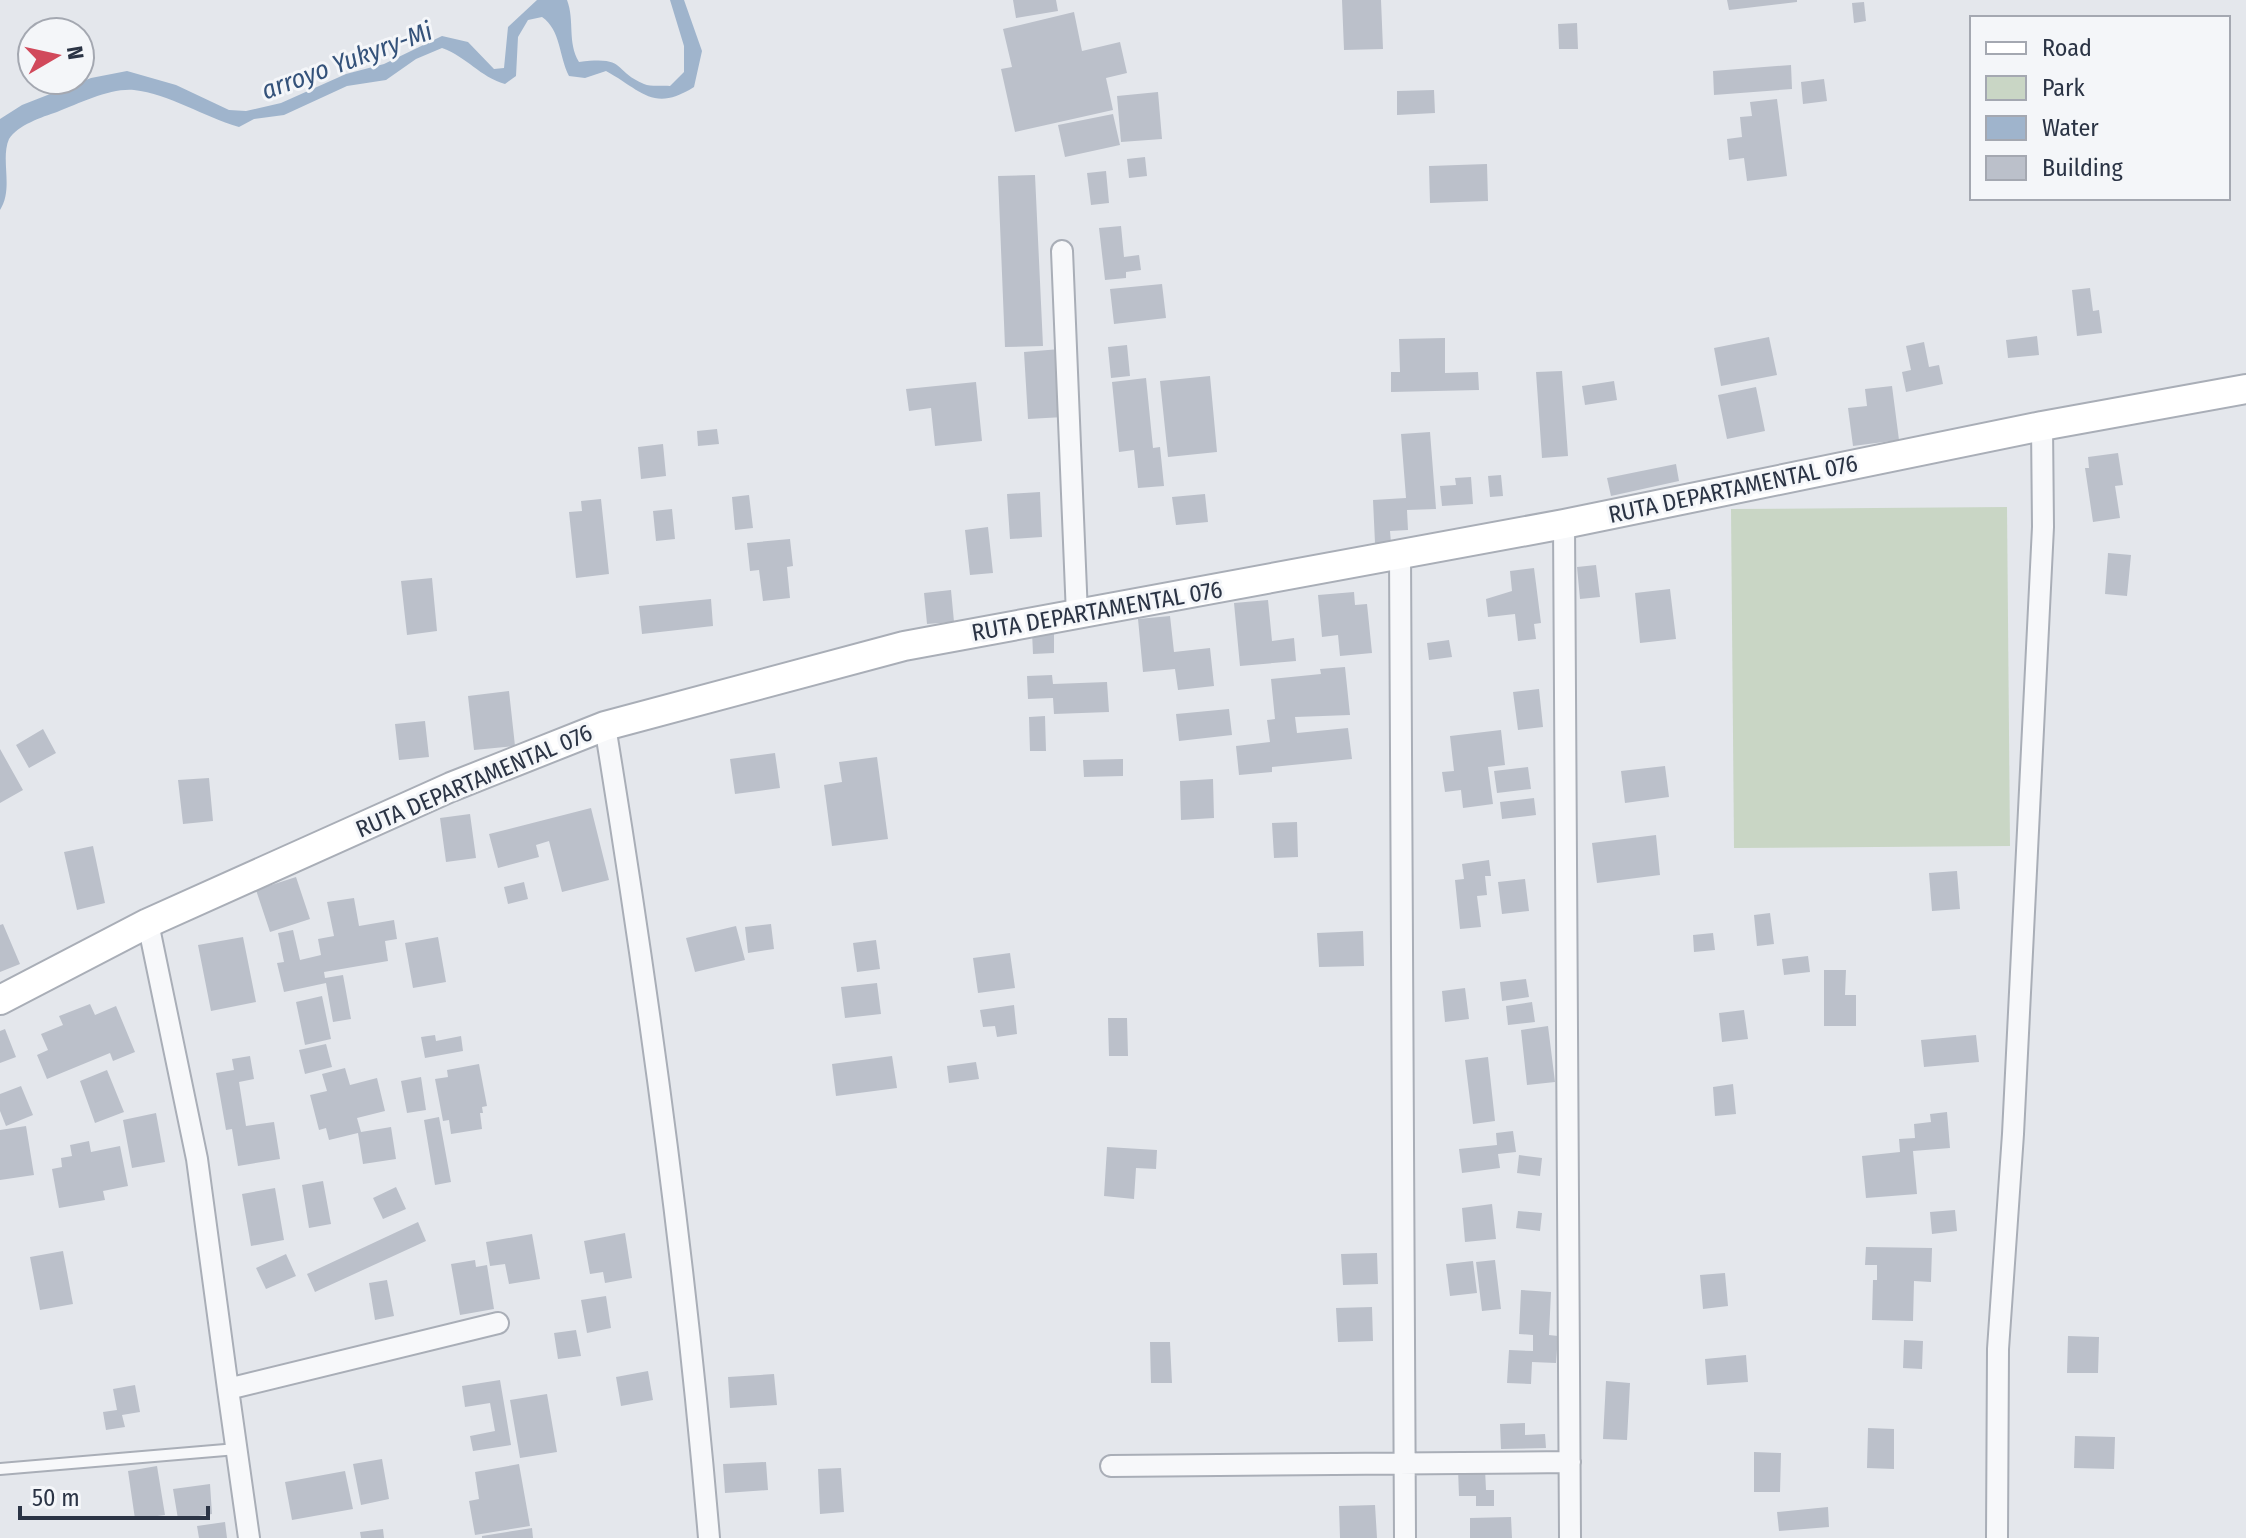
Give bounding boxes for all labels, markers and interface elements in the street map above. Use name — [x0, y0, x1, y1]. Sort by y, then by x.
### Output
north arrow — [16, 16, 96, 96]
water label: arroyo Yukyry-Mi — [257, 16, 437, 106]
legend — [1970, 16, 2230, 200]
text: Road — [2042, 34, 2092, 62]
text: N — [61, 44, 90, 62]
text: Park — [2042, 74, 2085, 102]
text: Water — [2042, 114, 2099, 142]
text: Building — [2042, 154, 2124, 182]
street label: RUTA DEPARTAMENTAL 076 — [1606, 449, 1860, 529]
street label: RUTA DEPARTAMENTAL 076 — [969, 575, 1225, 647]
street label: RUTA DEPARTAMENTAL 076 — [352, 718, 596, 844]
scale bar — [20, 1470, 208, 1520]
text: 50 m — [32, 1484, 80, 1512]

